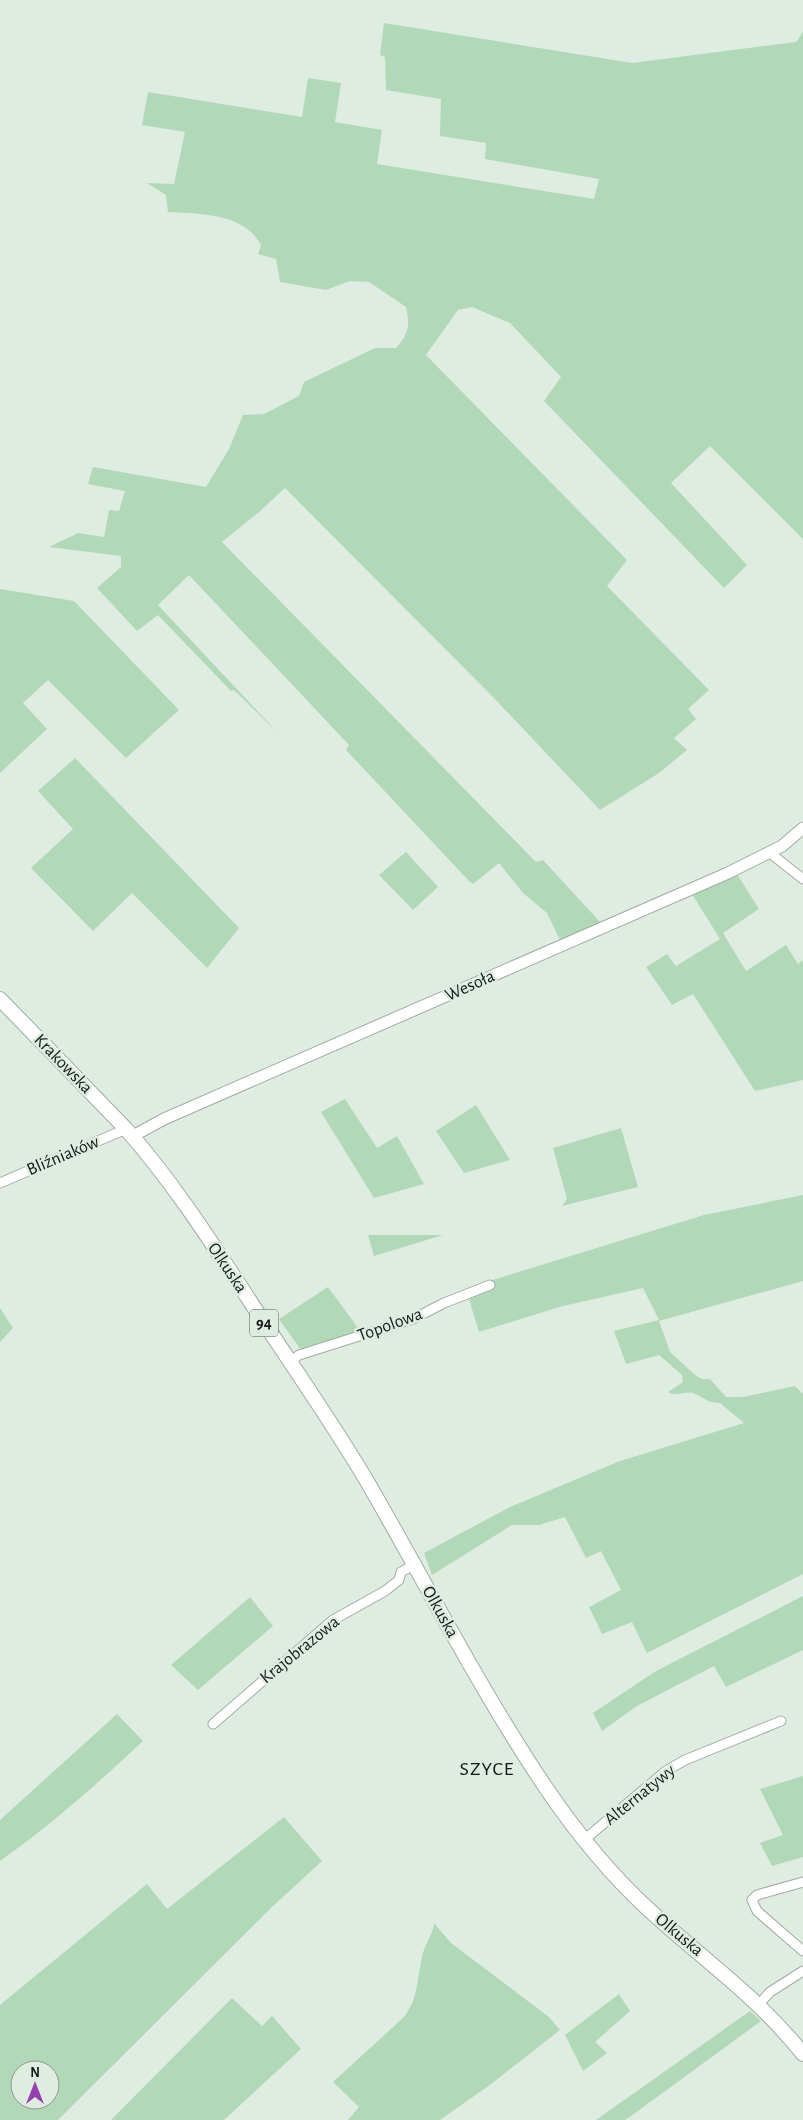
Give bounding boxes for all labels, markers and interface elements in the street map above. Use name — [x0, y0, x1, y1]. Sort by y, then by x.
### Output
street label: Wesoła — [443, 967, 497, 1005]
street label: Krakowska — [30, 1031, 96, 1097]
street label: Bliźniaków — [24, 1133, 102, 1179]
street label: Olkuska — [204, 1240, 250, 1296]
street label: Topolowa — [355, 1305, 425, 1345]
road number: 94 — [250, 1310, 278, 1336]
street label: Olkuska — [419, 1583, 461, 1641]
street label: Krajobrazowa — [257, 1613, 343, 1687]
district label: SZYCE — [460, 1759, 514, 1779]
street label: Alternatywy — [601, 1761, 679, 1829]
street label: Olkuska — [652, 1910, 706, 1960]
north arrow — [10, 2060, 60, 2110]
text: N — [30, 2066, 40, 2080]

